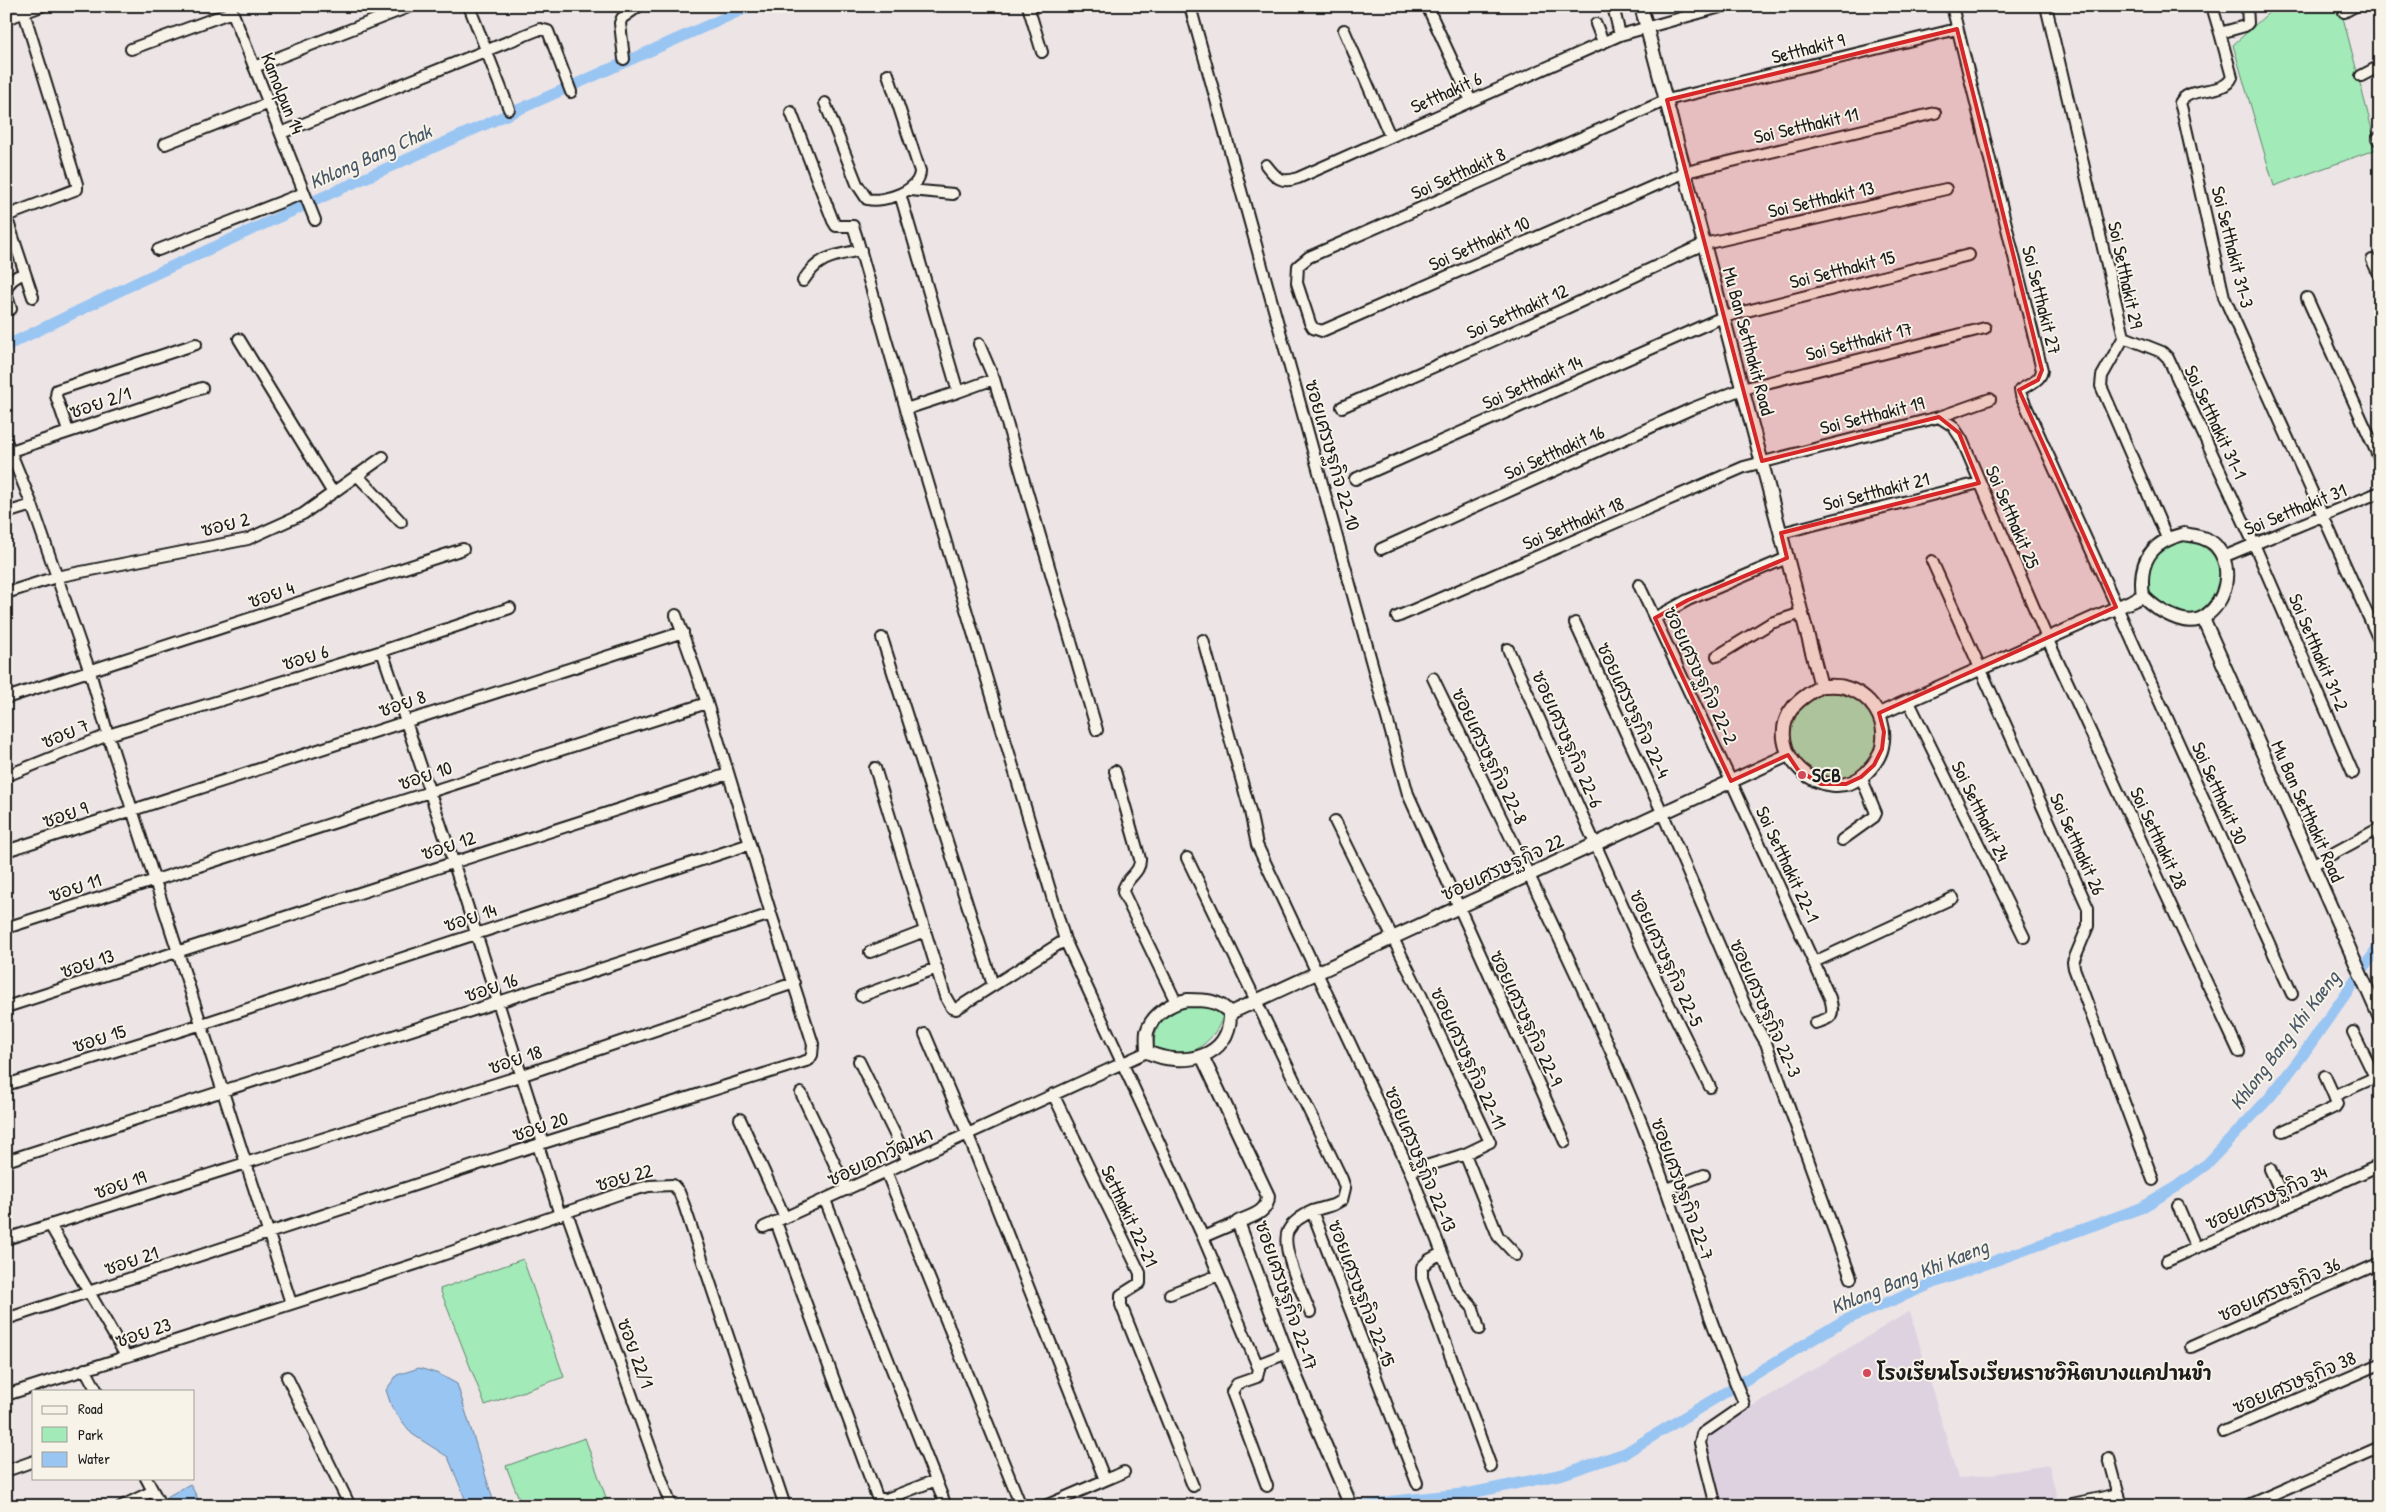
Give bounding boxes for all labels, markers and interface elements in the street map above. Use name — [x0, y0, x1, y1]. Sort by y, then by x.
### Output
street label: Setthakit 9 — [1769, 26, 1847, 70]
street label: Kamolpun 14 — [255, 48, 311, 138]
street label: Setthakit 6 — [1406, 65, 1486, 119]
street label: Soi Setthakit 11 — [1751, 100, 1861, 150]
water label: Khlong Bang Chak — [305, 116, 437, 196]
street label: Soi Setthakit 8 — [1407, 141, 1509, 205]
street label: Soi Setthakit 13 — [1765, 174, 1877, 224]
street label: Soi Setthakit 31-3 — [2205, 183, 2261, 311]
street label: Soi Setthakit 10 — [1424, 209, 1534, 277]
street label: Soi Setthakit 29 — [2102, 219, 2150, 331]
street label: Soi Setthakit 15 — [1787, 243, 1897, 295]
street label: Soi Setthakit 27 — [2016, 243, 2068, 357]
street label: Mu Ban Setthakit Road — [1717, 264, 1781, 418]
street label: Soi Setthakit 12 — [1462, 277, 1572, 345]
street label: Soi Setthakit 17 — [1803, 315, 1915, 367]
street label: Soi Setthakit 14 — [1478, 348, 1586, 416]
street label: Soi Setthakit 31-1 — [2178, 361, 2254, 483]
street label: ซอยเศรษฐกิจ 22-10 — [1299, 377, 1367, 533]
street label: ซอย 2/1 — [66, 380, 134, 424]
street label: Soi Setthakit 19 — [1817, 389, 1927, 441]
street label: Soi Setthakit 16 — [1500, 418, 1608, 486]
street label: Soi Setthakit 25 — [1980, 461, 2046, 573]
street label: Soi Setthakit 21 — [1820, 465, 1932, 517]
street label: Soi Setthakit 31 — [2240, 477, 2350, 541]
street label: Soi Setthakit 18 — [1518, 490, 1628, 556]
street label: ซอย 2 — [198, 505, 252, 543]
street label: ซอย 4 — [245, 574, 297, 614]
street label: Soi Setthakit 31-2 — [2283, 589, 2355, 715]
street label: ซอยเศรษฐกิจ 22-2 — [1658, 602, 1744, 748]
street label: ซอย 6 — [279, 638, 331, 676]
street label: ซอยเศรษฐกิจ 22-4 — [1591, 638, 1677, 782]
street label: ซอยเศรษฐกิจ 22-6 — [1526, 666, 1610, 812]
street label: ซอย 8 — [375, 683, 429, 723]
street label: ซอยเศรษฐกิจ 22-8 — [1446, 684, 1534, 828]
street label: ซอย 7 — [37, 712, 93, 754]
street label: Mu Ban Setthakit Road — [2265, 736, 2351, 886]
street label: Soi Setthakit 30 — [2186, 738, 2254, 848]
street label: ซอย 10 — [395, 754, 455, 796]
street label: Soi Setthakit 24 — [1945, 756, 2017, 866]
place label: SCB — [1812, 762, 1841, 788]
marker: SCB — [1796, 769, 1808, 781]
street label: Soi Setthakit 28 — [2124, 783, 2194, 893]
street label: Soi Setthakit 26 — [2044, 789, 2112, 899]
street label: ซอย 9 — [39, 794, 91, 834]
street label: Soi Setthakit 22-1 — [1750, 802, 1826, 926]
street label: ซอย 12 — [418, 824, 479, 866]
street label: ซอยเศรษฐกิจ 22 — [1436, 827, 1568, 907]
street label: ซอย 11 — [45, 866, 105, 908]
street label: ซอยเศรษฐกิจ 22-5 — [1624, 885, 1710, 1031]
street label: ซอย 14 — [440, 896, 500, 938]
street label: ซอยเศรษฐกิจ 22-3 — [1724, 935, 1808, 1081]
street label: ซอย 13 — [57, 942, 117, 984]
street label: ซอยเศรษฐกิจ 22-9 — [1484, 946, 1570, 1090]
water label: Khlong Bang Khi Kaeng — [2223, 964, 2347, 1116]
street label: ซอย 16 — [461, 966, 521, 1008]
street label: ซอยเศรษฐกิจ 22-11 — [1425, 983, 1513, 1133]
street label: ซอย 15 — [69, 1018, 129, 1058]
street label: ซอย 18 — [485, 1038, 545, 1080]
street label: ซอยเศรษฐกิจ 22-13 — [1379, 1082, 1463, 1236]
street label: ซอย 20 — [509, 1105, 571, 1147]
street label: ซอยเศรษฐกิจ 22-7 — [1645, 1114, 1721, 1264]
street label: ซอยเอกวัฒนา — [823, 1120, 937, 1192]
street label: ซอย 22 — [593, 1157, 655, 1197]
street label: ซอยเศรษฐกิจ 34 — [2201, 1159, 2331, 1235]
street label: Setthakit 22-21 — [1095, 1161, 1165, 1271]
street label: ซอย 19 — [90, 1163, 150, 1205]
street label: ซอยเศรษฐกิจ 22-15 — [1322, 1216, 1402, 1370]
street label: ซอยเศรษฐกิจ 22-17 — [1249, 1217, 1325, 1373]
water label: Khlong Bang Khi Kaeng — [1826, 1232, 1993, 1321]
street label: ซอย 21 — [101, 1239, 162, 1281]
street label: ซอยเศรษฐกิจ 36 — [2214, 1251, 2344, 1327]
street label: ซอย 23 — [112, 1311, 174, 1353]
street label: ซอย 22/1 — [611, 1314, 661, 1392]
street label: ซอยเศรษฐกิจ 38 — [2228, 1344, 2360, 1420]
place label: โรงเรียนโรงเรียนราชวินิตบางแคปานขำ — [1876, 1360, 2212, 1386]
marker: โรงเรียนโรงเรียนราชวินิตบางแคปานขำ — [1861, 1367, 1873, 1379]
legend — [32, 1390, 195, 1480]
text: Road — [78, 1398, 103, 1419]
text: Park — [78, 1424, 103, 1445]
text: Water — [78, 1448, 110, 1469]

